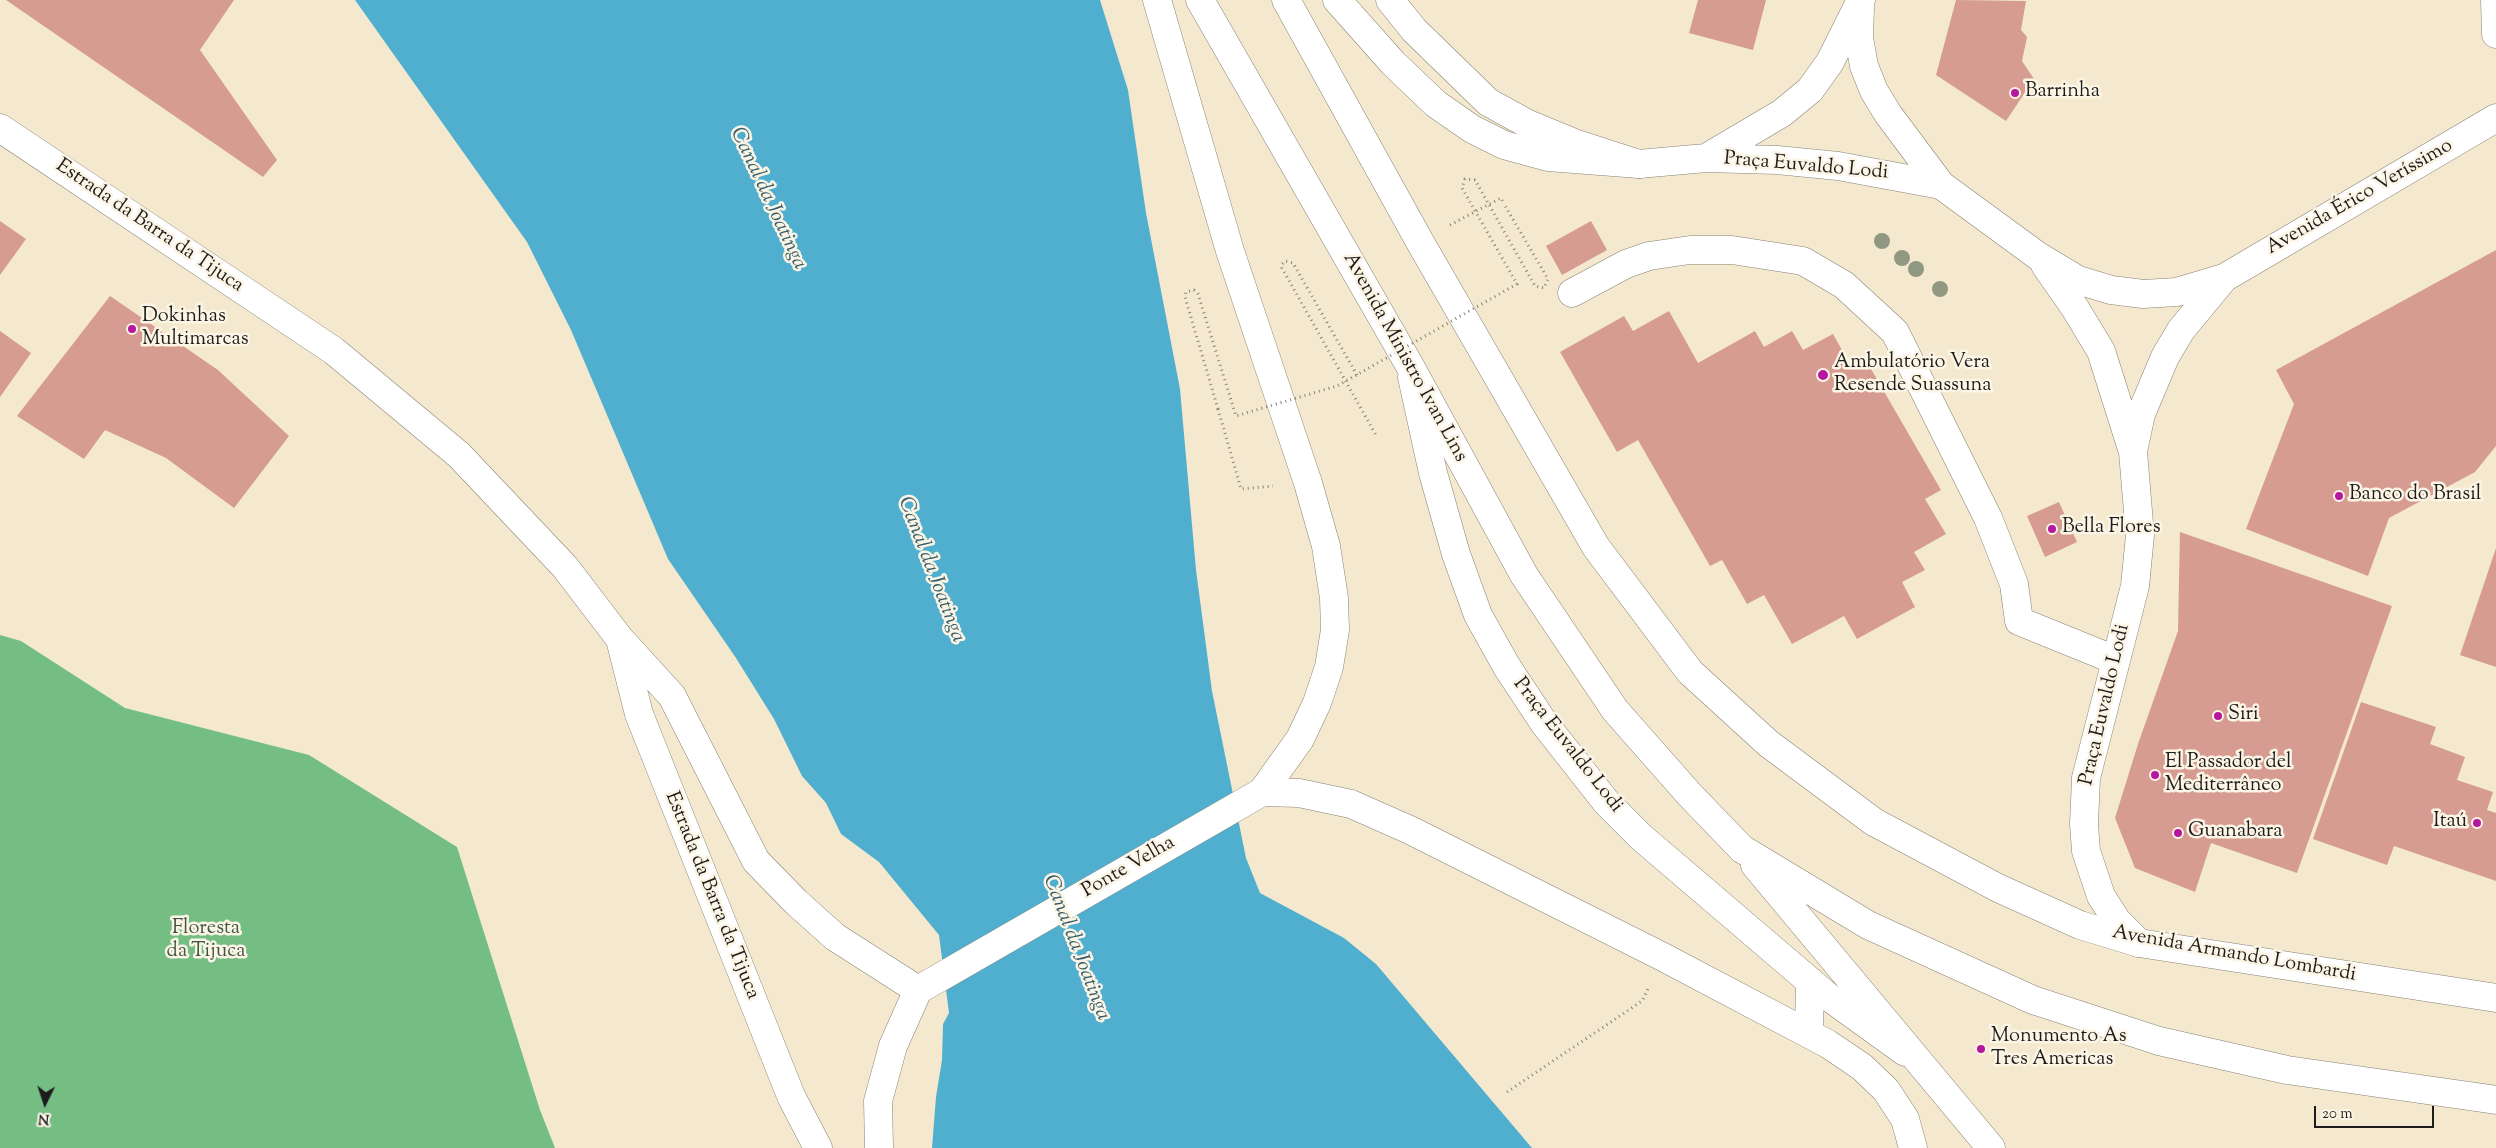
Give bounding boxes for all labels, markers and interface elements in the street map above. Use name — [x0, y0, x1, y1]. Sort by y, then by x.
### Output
place label: Barrinha — [2025, 81, 2100, 105]
marker: Barrinha — [2009, 87, 2021, 99]
water label: Canal da Joatinga — [723, 124, 811, 274]
street label: Avenida Érico Veríssimo — [2263, 135, 2457, 261]
street label: Praça Euvaldo Lodi — [1723, 148, 1889, 186]
street label: Estrada da Barra da Tijuca — [50, 155, 248, 299]
street label: Avenida Ministro Ivan Lins — [1336, 249, 1472, 467]
place label: Dokinhas Multimarcas — [142, 306, 249, 353]
marker: Dokinhas Multimarcas — [126, 323, 138, 335]
place label: Ambulatório Vera Resende Suassuna — [1834, 352, 1992, 399]
marker: Ambulatório Vera Resende Suassuna — [1816, 368, 1830, 382]
place label: Banco do Brasil — [2349, 484, 2481, 508]
marker: Banco do Brasil — [2333, 490, 2345, 502]
water label: Canal da Joatinga — [891, 494, 969, 646]
place label: Bella Flores — [2062, 517, 2161, 541]
marker: Bella Flores — [2046, 523, 2058, 535]
street label: Praça Euvaldo Lodi — [2076, 622, 2136, 788]
street label: Praça Euvaldo Lodi — [1507, 674, 1627, 818]
place label: Siri — [2228, 704, 2259, 728]
marker: Siri — [2212, 710, 2224, 722]
place label: El Passador del Mediterrâneo — [2165, 752, 2291, 799]
marker: El Passador del Mediterrâneo — [2149, 769, 2161, 781]
street label: Estrada da Barra da Tijuca — [658, 789, 764, 1003]
place label: Itaú — [2433, 811, 2467, 835]
marker: Itaú — [2471, 817, 2483, 829]
place label: Guanabara — [2188, 821, 2283, 845]
marker: Guanabara — [2172, 827, 2184, 839]
street label: Ponte Velha — [1078, 832, 1180, 904]
water label: Canal da Joatinga — [1036, 872, 1114, 1024]
park label: Floresta da Tijuca — [167, 918, 245, 965]
street label: Avenida Armando Lombardi — [2110, 922, 2358, 988]
place label: Monumento As Tres Americas — [1991, 1026, 2127, 1073]
marker: Monumento As Tres Americas — [1975, 1043, 1987, 1055]
north arrow — [20, 1078, 70, 1128]
scale bar — [2316, 1096, 2436, 1128]
text: 20 m — [2322, 1104, 2353, 1125]
text: N — [38, 1108, 50, 1128]

